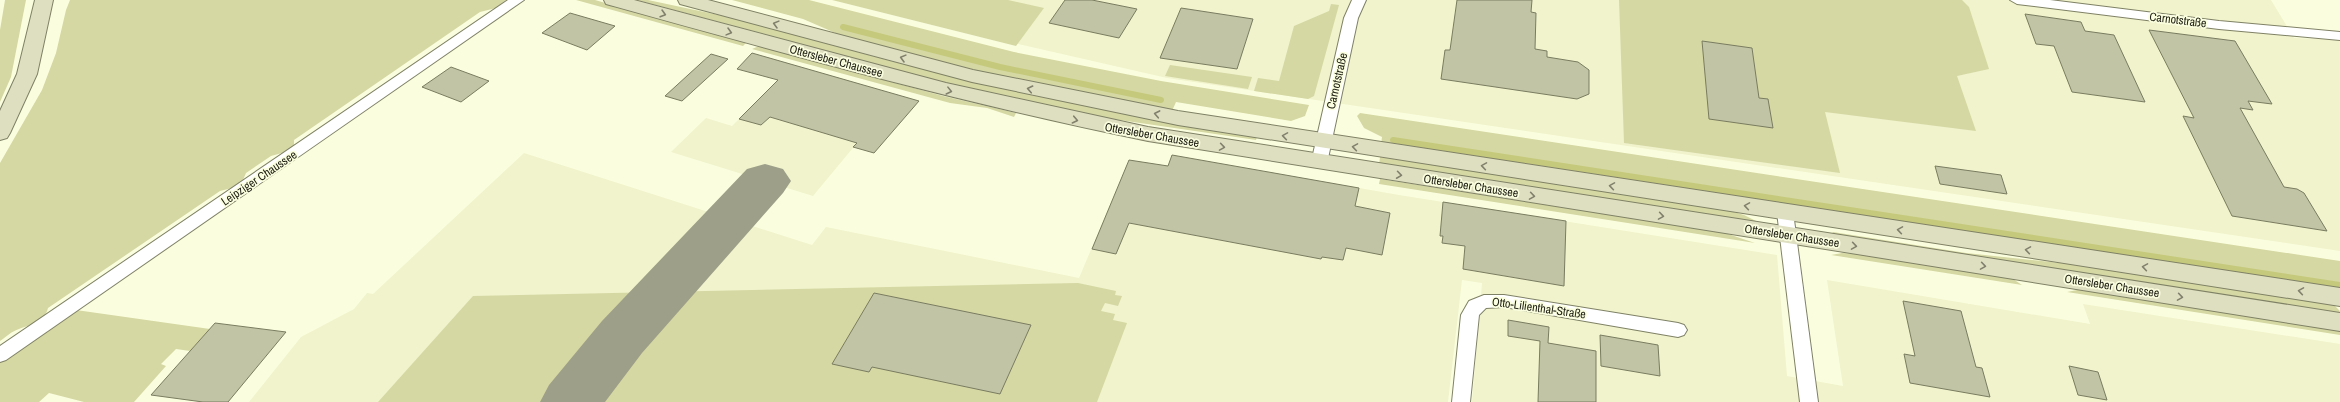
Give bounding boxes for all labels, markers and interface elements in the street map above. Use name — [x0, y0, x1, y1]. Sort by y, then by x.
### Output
one-way arrow — [659, 9, 666, 18]
street label: Carnotstraße — [2149, 9, 2207, 31]
one-way arrow — [773, 20, 780, 29]
one-way arrow — [725, 27, 732, 36]
street label: Ottersleber Chaussee — [788, 41, 884, 81]
street label: Carnotstraße — [1323, 51, 1351, 111]
one-way arrow — [900, 54, 907, 62]
one-way arrow — [1026, 85, 1033, 93]
one-way arrow — [945, 87, 952, 95]
one-way arrow — [1154, 111, 1160, 119]
one-way arrow — [1072, 116, 1079, 124]
street label: Ottersleber Chaussee — [1103, 119, 1201, 151]
one-way arrow — [1282, 132, 1288, 141]
one-way arrow — [1218, 142, 1225, 151]
one-way arrow — [1352, 143, 1358, 152]
street label: Leipziger Chaussee — [218, 147, 300, 209]
one-way arrow — [1480, 162, 1487, 171]
one-way arrow — [1396, 170, 1402, 179]
street label: Ottersleber Chaussee — [1422, 171, 1520, 201]
one-way arrow — [1609, 182, 1615, 190]
one-way arrow — [1529, 191, 1536, 200]
one-way arrow — [1743, 202, 1750, 211]
one-way arrow — [1658, 211, 1664, 220]
street label: Ottersleber Chaussee — [1743, 221, 1841, 251]
one-way arrow — [1897, 226, 1903, 235]
one-way arrow — [1851, 241, 1857, 250]
one-way arrow — [2025, 246, 2032, 254]
one-way arrow — [1980, 261, 1986, 270]
one-way arrow — [2142, 263, 2148, 272]
street label: Ottersleber Chaussee — [2063, 271, 2161, 301]
one-way arrow — [2298, 287, 2305, 296]
one-way arrow — [2177, 292, 2183, 301]
street label: Otto-Lilienthal-Straße — [1491, 293, 1587, 323]

